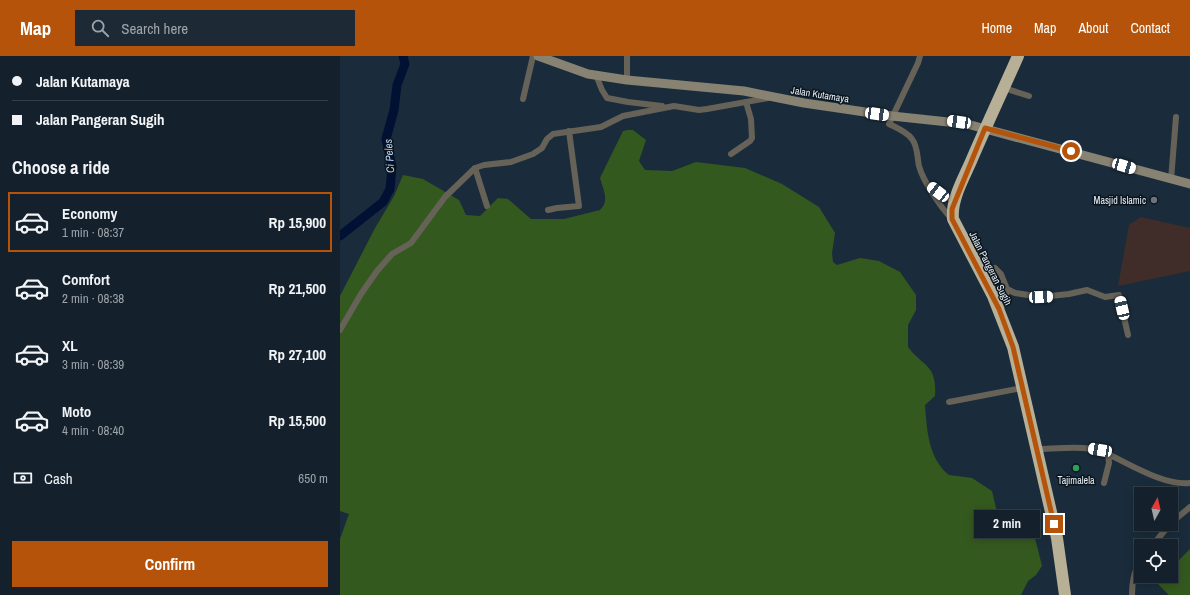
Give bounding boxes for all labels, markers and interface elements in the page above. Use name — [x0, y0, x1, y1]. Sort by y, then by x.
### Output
search box — [75, 10, 355, 46]
text: Map — [20, 15, 51, 41]
icon: search — [89, 17, 111, 39]
text: Search here — [121, 18, 188, 39]
text: Home — [981, 19, 1012, 37]
text: Map — [1034, 19, 1056, 37]
text: About — [1078, 19, 1108, 37]
text: Contact — [1130, 19, 1170, 37]
text: Jalan Kutamaya — [36, 71, 130, 92]
street label: Jalan Kutamaya — [790, 83, 850, 106]
car — [864, 106, 890, 122]
text: Jalan Pangeran Sugih — [36, 109, 165, 130]
car — [946, 114, 972, 130]
water label: Ci Peles — [381, 138, 397, 173]
route start — [1062, 142, 1080, 160]
text: Choose a ride — [12, 155, 110, 180]
car — [1111, 157, 1137, 175]
car — [925, 180, 951, 204]
place label: Masjid Islamic — [1094, 194, 1146, 207]
marker: Masjid Islamic — [1149, 195, 1159, 205]
text: Economy — [62, 203, 117, 224]
icon: car — [14, 204, 50, 240]
text: Rp 15,900 — [269, 212, 326, 233]
text: 1 min · 08:37 — [62, 224, 124, 241]
street label: Jalan Pangeran Sugih — [966, 229, 1015, 307]
text: Comfort — [62, 269, 110, 290]
icon: car — [14, 270, 50, 306]
text: Rp 21,500 — [269, 278, 326, 299]
text: 2 min · 08:38 — [62, 290, 124, 307]
car — [1029, 290, 1053, 304]
car — [1113, 295, 1131, 321]
text: XL — [62, 335, 78, 356]
icon: car — [14, 336, 50, 372]
text: Rp 27,100 — [269, 344, 326, 365]
text: 3 min · 08:39 — [62, 356, 124, 373]
text: Moto — [62, 401, 91, 422]
icon: car — [14, 402, 50, 438]
text: Rp 15,500 — [269, 410, 326, 431]
text: 4 min · 08:40 — [62, 422, 124, 439]
car — [1087, 442, 1113, 458]
marker: Tajimalela — [1071, 463, 1081, 473]
icon: cash — [12, 467, 34, 489]
text: Cash — [44, 468, 73, 489]
text: 650 m — [298, 470, 328, 487]
place label: Tajimalela — [1057, 474, 1095, 487]
north arrow — [1134, 487, 1178, 531]
map controls — [1134, 487, 1178, 583]
callout: 2 min — [974, 510, 1040, 538]
text: 2 min — [993, 515, 1021, 532]
route end — [1045, 515, 1063, 533]
button: locate — [1134, 539, 1178, 583]
button: Confirm — [12, 541, 328, 587]

